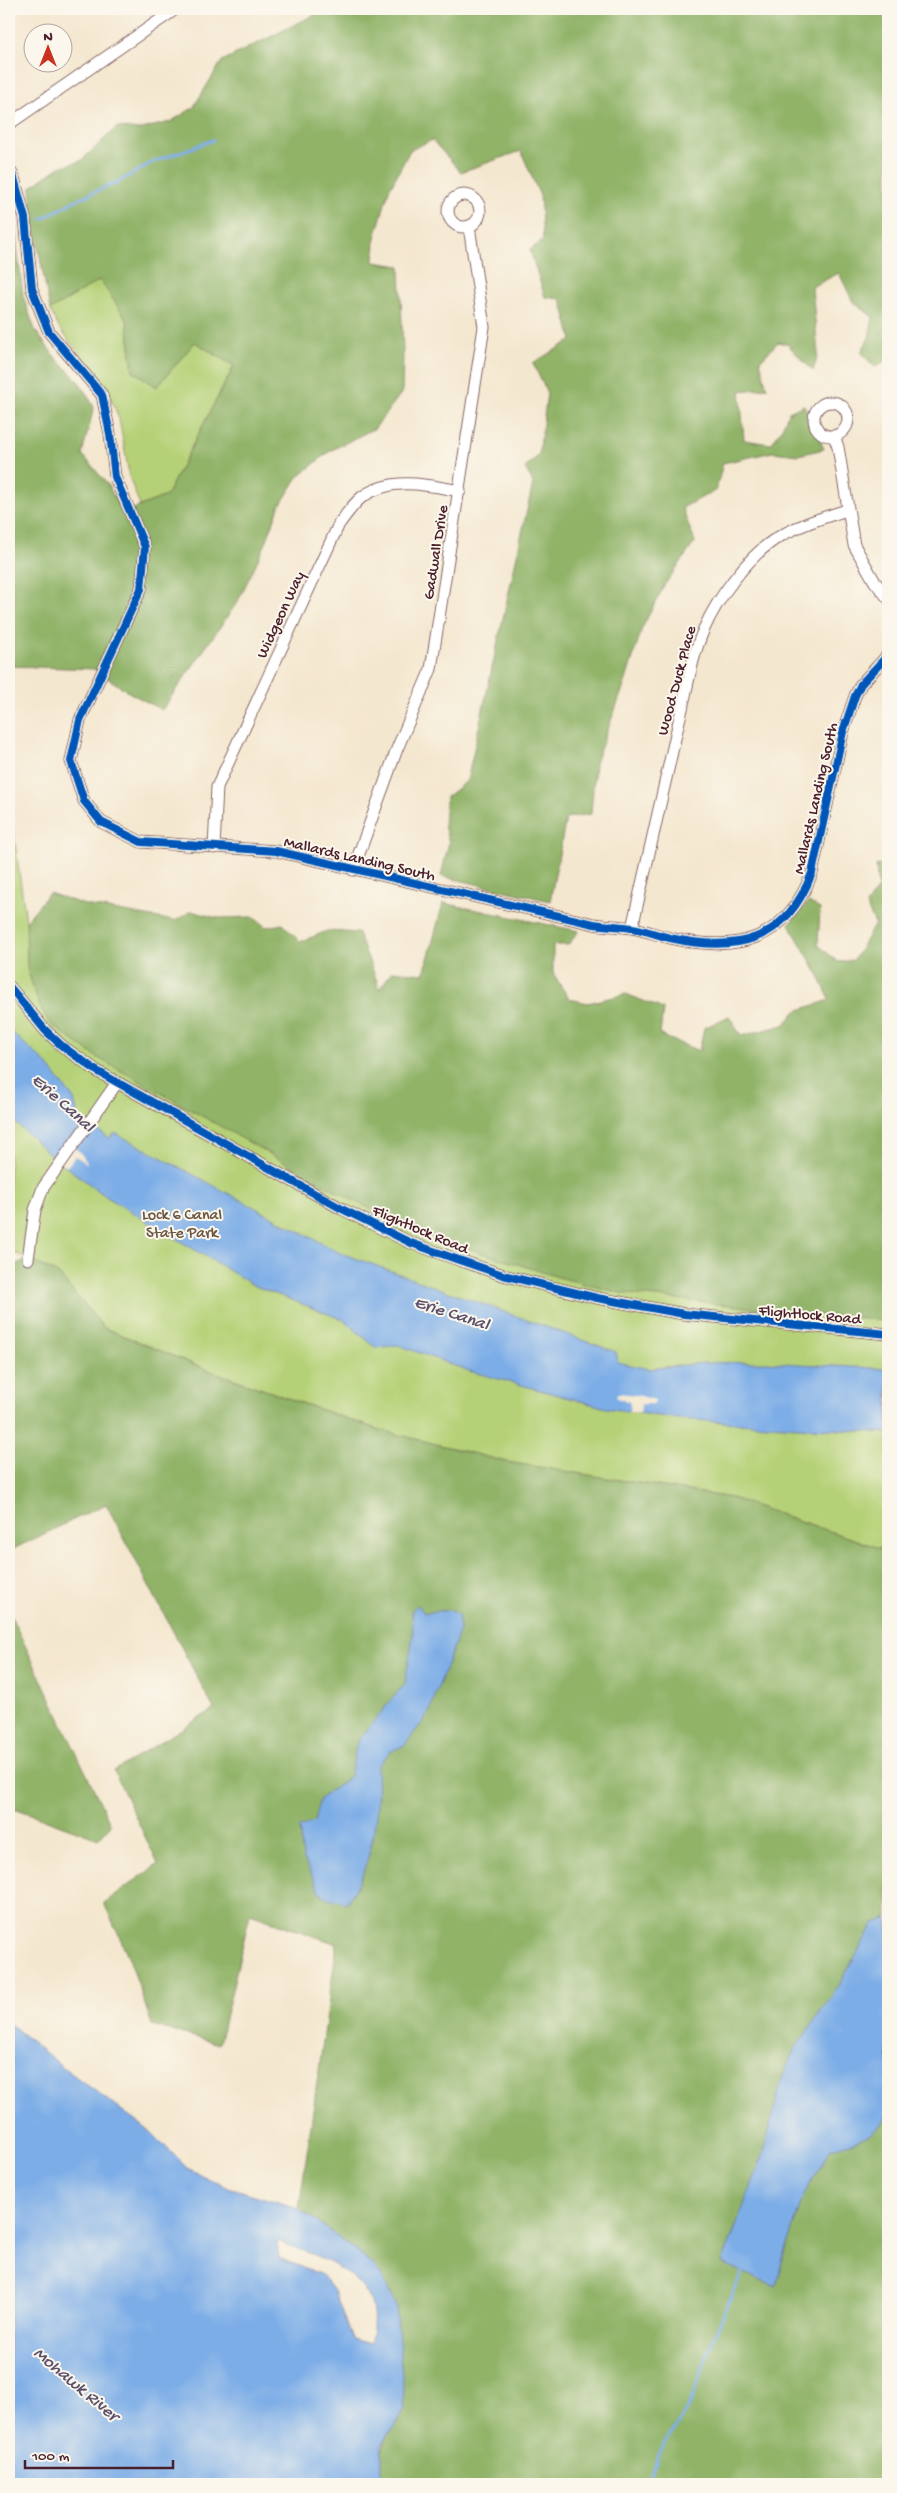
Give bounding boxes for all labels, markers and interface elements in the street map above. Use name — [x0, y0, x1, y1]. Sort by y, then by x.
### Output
north arrow — [22, 22, 72, 72]
text: N — [43, 29, 53, 46]
street label: Gadwall Drive — [421, 503, 454, 601]
street label: Widgeon Way — [254, 569, 311, 662]
street label: Wood Duck Place — [655, 623, 702, 738]
street label: Mallards Landing South — [791, 721, 844, 876]
street label: Mallards Landing South — [282, 834, 437, 887]
water label: Erie Canal — [27, 1070, 99, 1138]
street label: Flightlock Road — [368, 1202, 472, 1261]
park label: Lock 6 Canal State Park — [142, 1207, 222, 1244]
water label: Erie Canal — [411, 1292, 492, 1337]
street label: Flightlock Road — [757, 1302, 863, 1331]
water label: Mohawk River — [29, 2343, 125, 2429]
scale bar — [25, 2438, 172, 2470]
text: 100 m — [31, 2448, 70, 2466]

